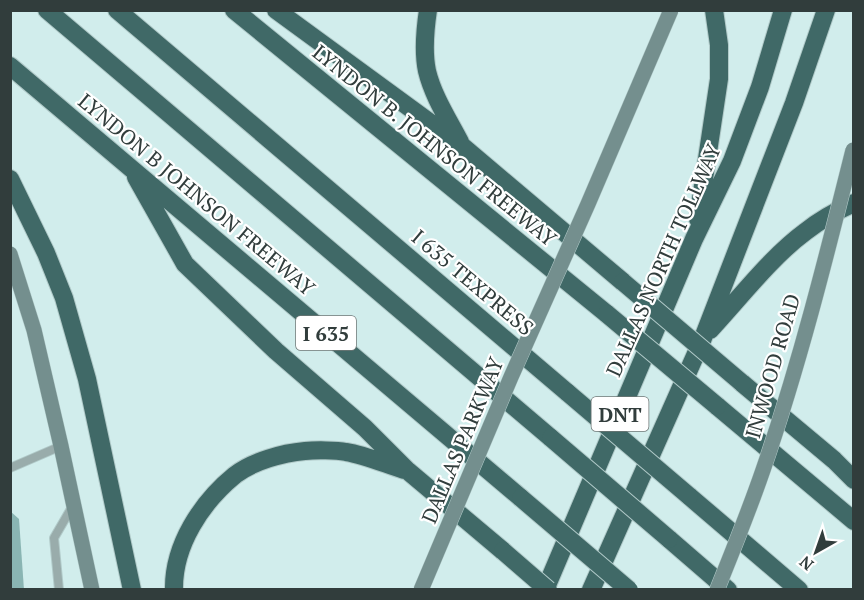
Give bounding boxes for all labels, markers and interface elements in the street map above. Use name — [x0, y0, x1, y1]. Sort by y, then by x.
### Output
street label: LYNDON B. JOHNSON FREEWAY — [307, 38, 563, 252]
street label: LYNDON B JOHNSON FREEWAY — [73, 87, 322, 302]
street label: DALLAS NORTH TOLLWAY — [599, 139, 727, 381]
street label: I 635 TEXPRESS — [406, 223, 540, 341]
street label: INWOOD ROAD — [738, 290, 806, 442]
road number: I 635 — [296, 316, 356, 350]
street label: DALLAS PARKWAY — [414, 352, 510, 527]
road number: DNT — [592, 397, 648, 431]
north arrow — [786, 522, 846, 582]
text: N — [795, 551, 818, 576]

